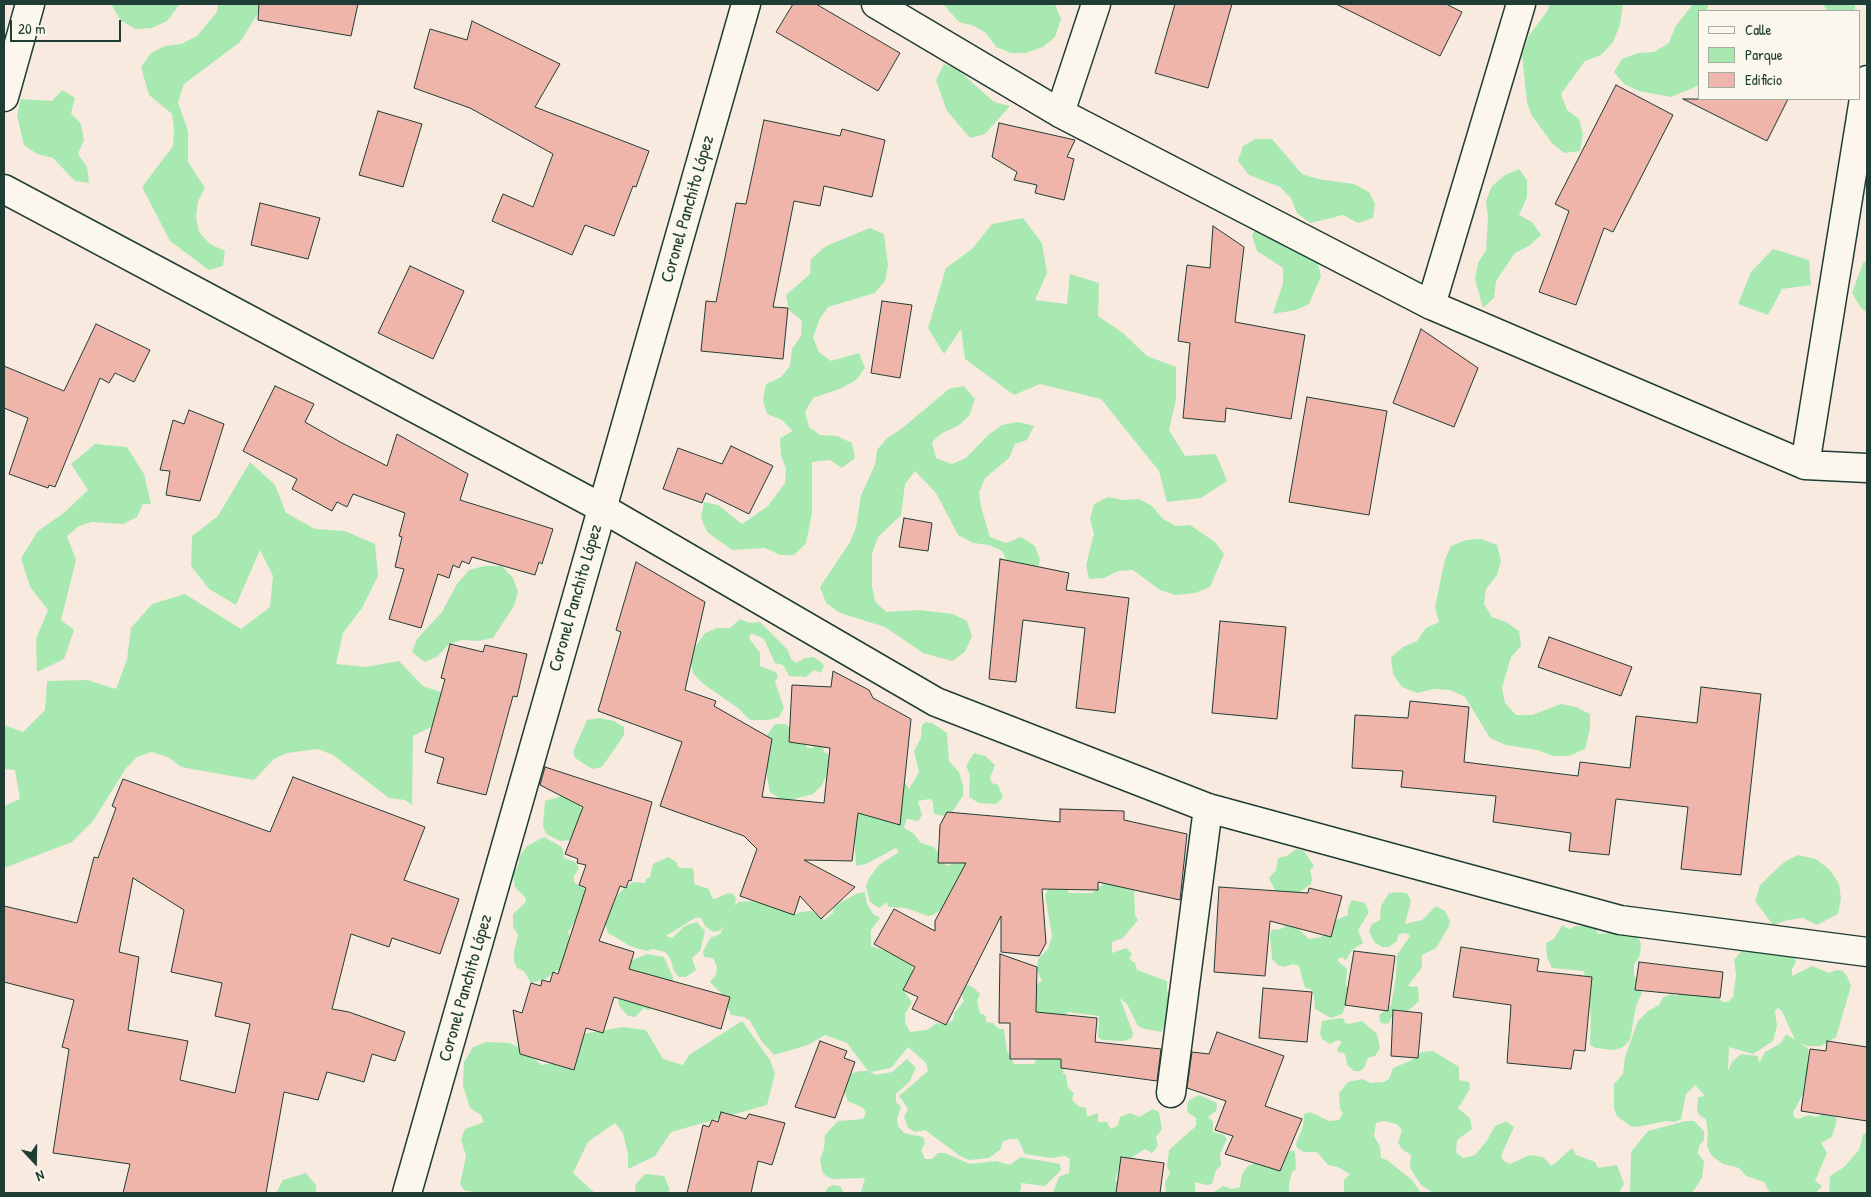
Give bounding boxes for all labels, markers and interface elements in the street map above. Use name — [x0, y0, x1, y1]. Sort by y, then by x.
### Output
scale bar — [12, 10, 124, 42]
legend — [1698, 10, 1861, 100]
text: 20 m — [18, 18, 45, 39]
text: Calle — [1745, 19, 1772, 40]
text: Parque — [1745, 44, 1783, 65]
text: Edificio — [1745, 69, 1782, 90]
street label: Coronel Panchito López — [657, 133, 719, 285]
street label: Coronel Panchito López — [545, 522, 607, 674]
street label: Coronel Panchito López — [435, 912, 497, 1064]
north arrow — [10, 1137, 60, 1187]
text: N — [34, 1166, 47, 1187]

